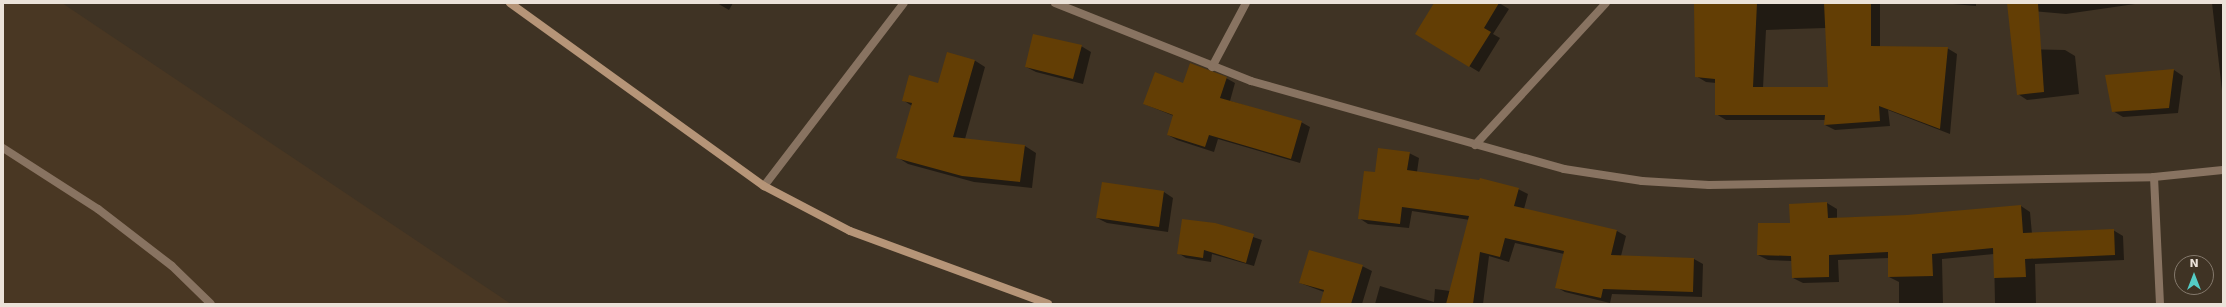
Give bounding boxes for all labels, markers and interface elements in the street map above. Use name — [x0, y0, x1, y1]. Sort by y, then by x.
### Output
north arrow — [2174, 255, 2214, 295]
text: N — [2189, 257, 2199, 270]

